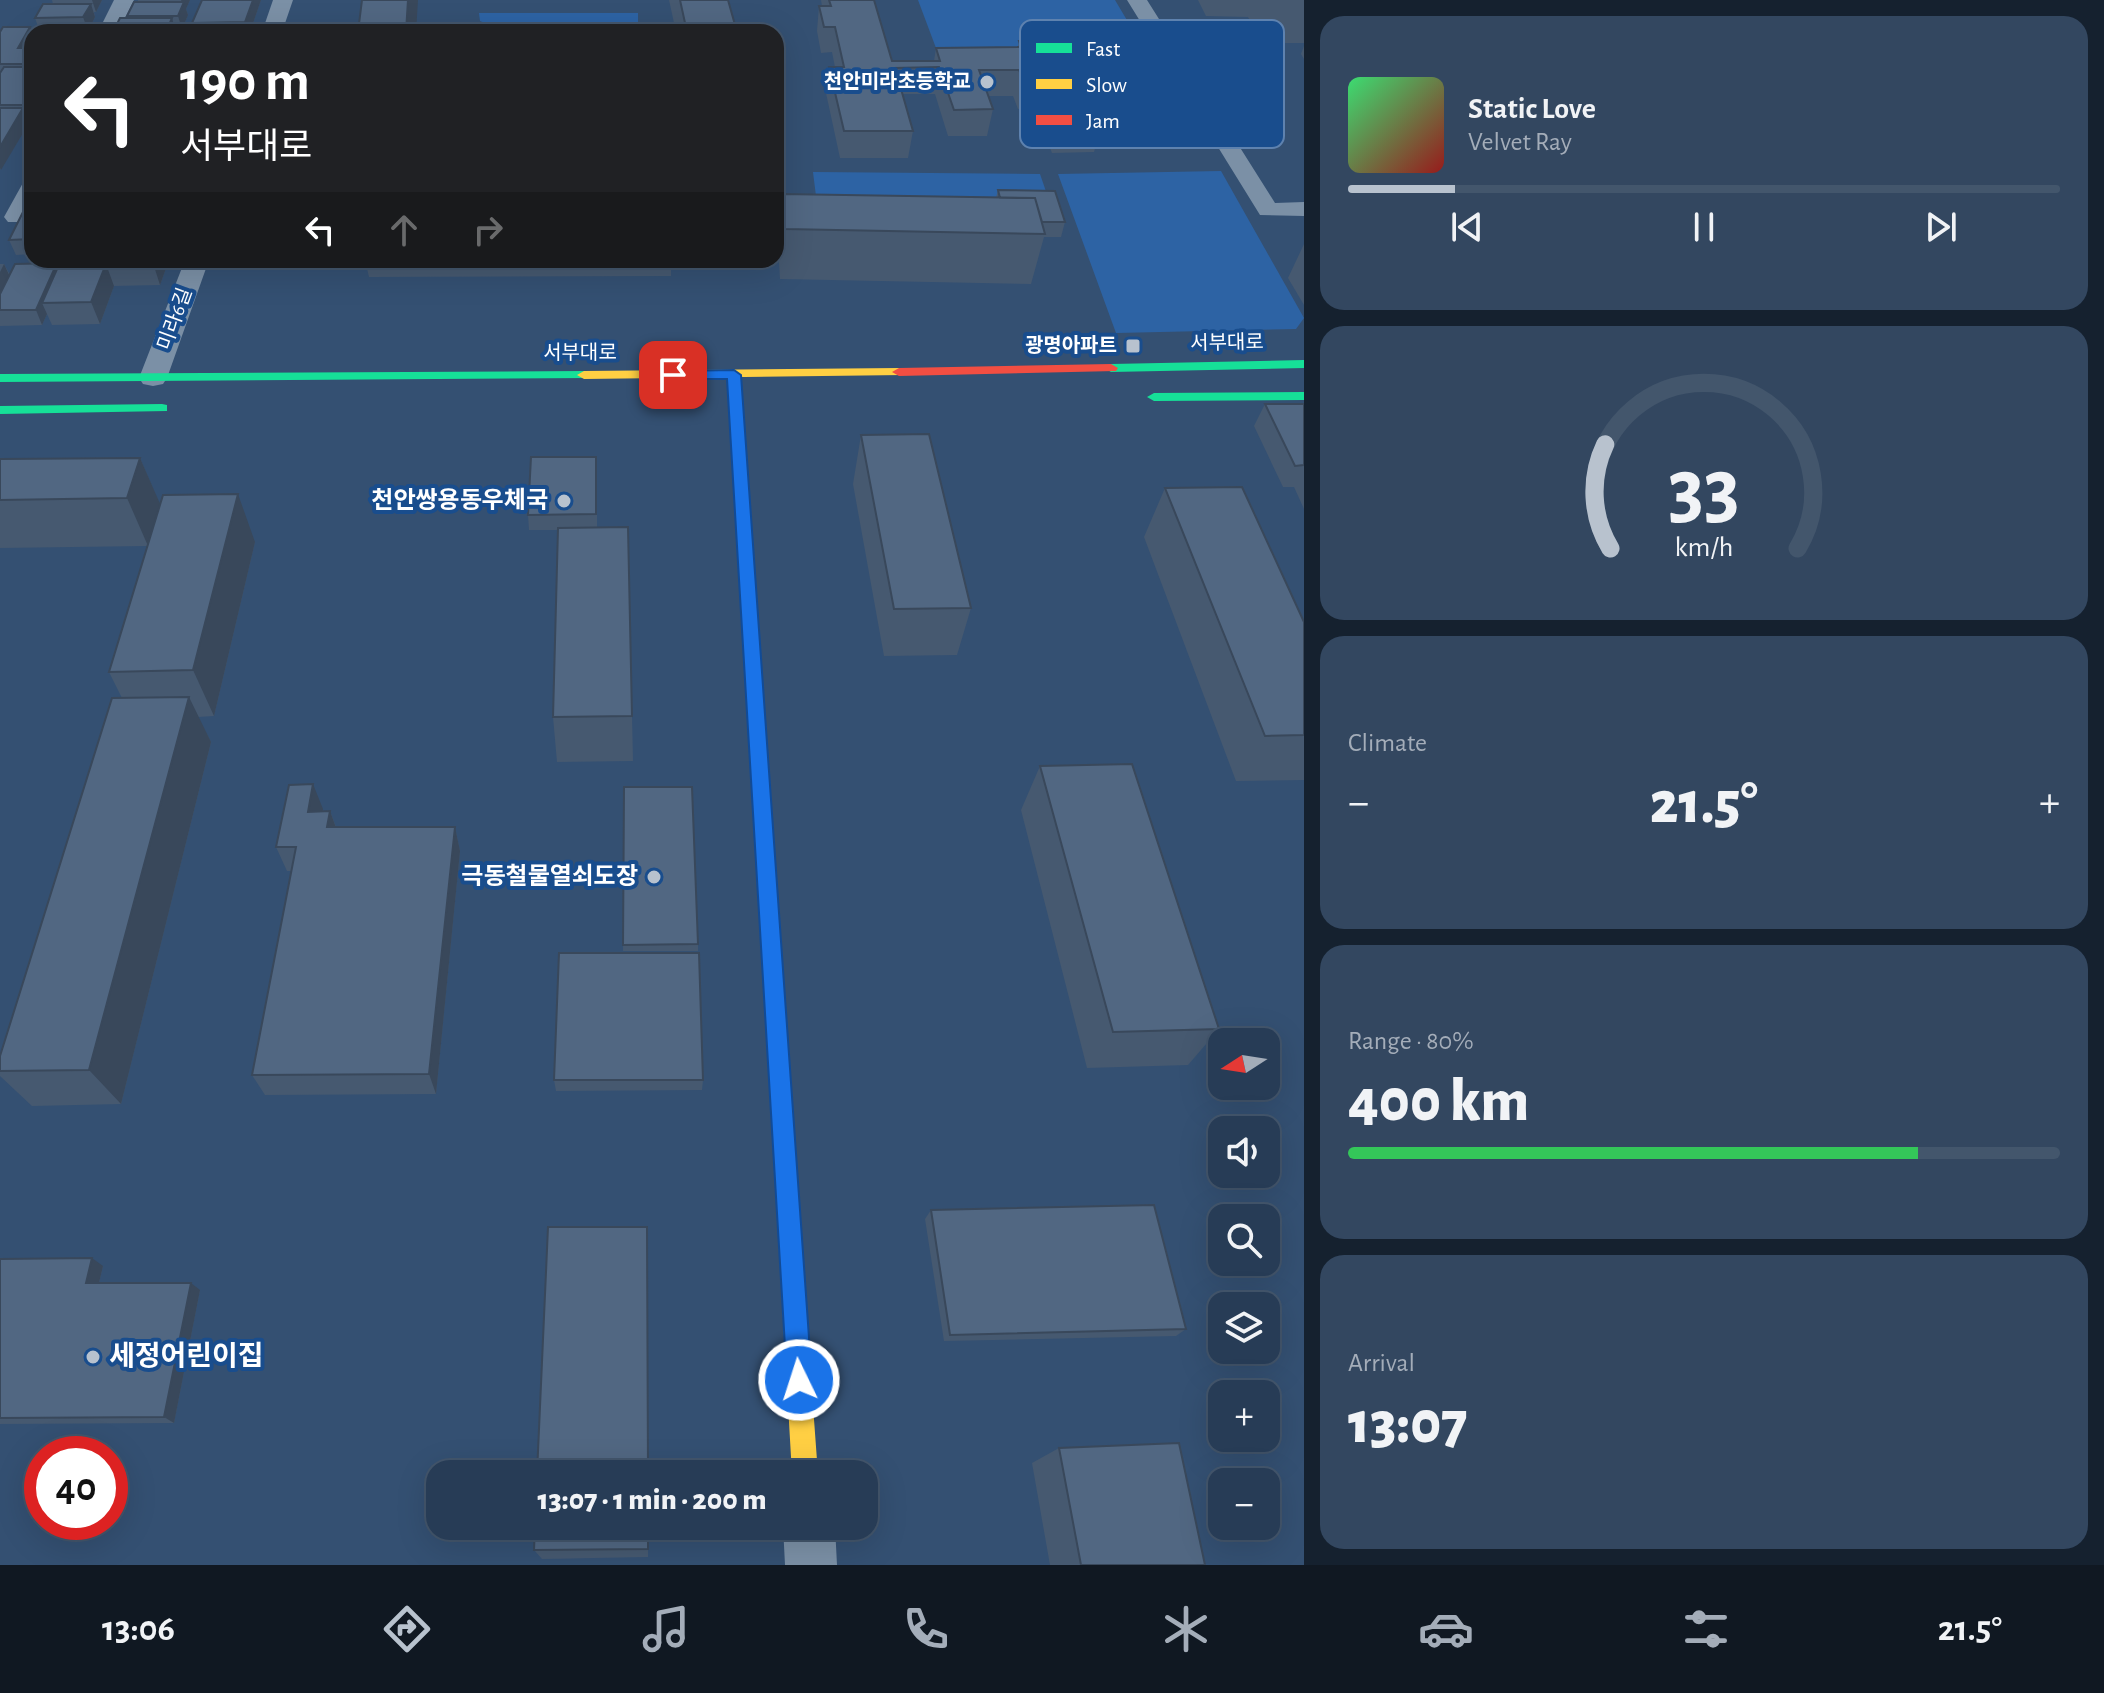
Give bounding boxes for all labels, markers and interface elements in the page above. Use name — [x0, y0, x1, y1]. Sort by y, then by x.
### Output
legend — [1020, 20, 1284, 148]
text: Fast — [1086, 38, 1120, 60]
text: 190 m — [180, 54, 310, 110]
icon: left — [48, 56, 152, 160]
place label: 천안미라초등학교 — [824, 71, 971, 92]
marker: 천안미라초등학교 — [978, 73, 996, 91]
text: Slow — [1086, 74, 1127, 96]
text: Static Love — [1468, 94, 1596, 124]
text: Jam — [1086, 110, 1120, 132]
text: 서부대로 — [180, 129, 312, 165]
text: Velvet Ray — [1468, 129, 1572, 155]
icon: previous — [1445, 205, 1489, 249]
icon: pause — [1682, 205, 1726, 249]
icon: next — [1919, 205, 1963, 249]
icon: left — [298, 208, 342, 252]
icon: ahead — [382, 208, 426, 252]
icon: right — [466, 208, 510, 252]
street label: 미라6길 — [154, 285, 195, 353]
street label: 서부대로 — [1190, 331, 1264, 354]
place label: 광명아파트 — [1025, 335, 1117, 356]
marker: 광명아파트 — [1124, 337, 1142, 355]
pin — [639, 341, 707, 409]
street label: 서부대로 — [543, 342, 617, 363]
icon: arrive — [651, 353, 695, 397]
text: 33 — [1668, 447, 1740, 531]
place label: 천안쌍용동우체국 — [371, 487, 548, 513]
marker: 천안쌍용동우체국 — [555, 492, 573, 510]
text: km/h — [1675, 533, 1733, 562]
text: Climate — [1348, 730, 1427, 756]
text: 21.5° — [1650, 774, 1758, 834]
text: − — [1348, 781, 1369, 825]
text: + — [2039, 781, 2060, 825]
place label: 극동철물열쇠도장 — [461, 863, 638, 889]
marker: 극동철물열쇠도장 — [645, 868, 663, 886]
north arrow — [1208, 1028, 1280, 1100]
map controls — [1208, 1028, 1280, 1540]
text: Range · 80% — [1348, 1028, 1474, 1054]
text: 400 km — [1348, 1072, 1529, 1132]
button: sound — [1208, 1116, 1280, 1188]
button: search — [1208, 1204, 1280, 1276]
button: layers — [1208, 1292, 1280, 1364]
position arrow — [757, 1338, 841, 1422]
place label: 세정어린이집 — [109, 1341, 264, 1371]
marker: 세정어린이집 — [84, 1348, 102, 1366]
text: Arrival — [1348, 1350, 1415, 1376]
button: + — [1208, 1380, 1280, 1452]
text: 13:07 — [1348, 1394, 1468, 1454]
speed limit sign: 40 — [24, 1436, 128, 1540]
button: − — [1208, 1468, 1280, 1540]
text: 13:07 · 1 min · 200 m — [538, 1485, 766, 1515]
icon: directions — [379, 1601, 435, 1657]
icon: music — [638, 1601, 694, 1657]
icon: phone — [898, 1601, 954, 1657]
icon: climate — [1158, 1601, 1214, 1657]
icon: car — [1418, 1601, 1474, 1657]
icon: filters — [1678, 1601, 1734, 1657]
text: 13:06 — [102, 1611, 175, 1647]
text: 21.5° — [1938, 1611, 2002, 1647]

